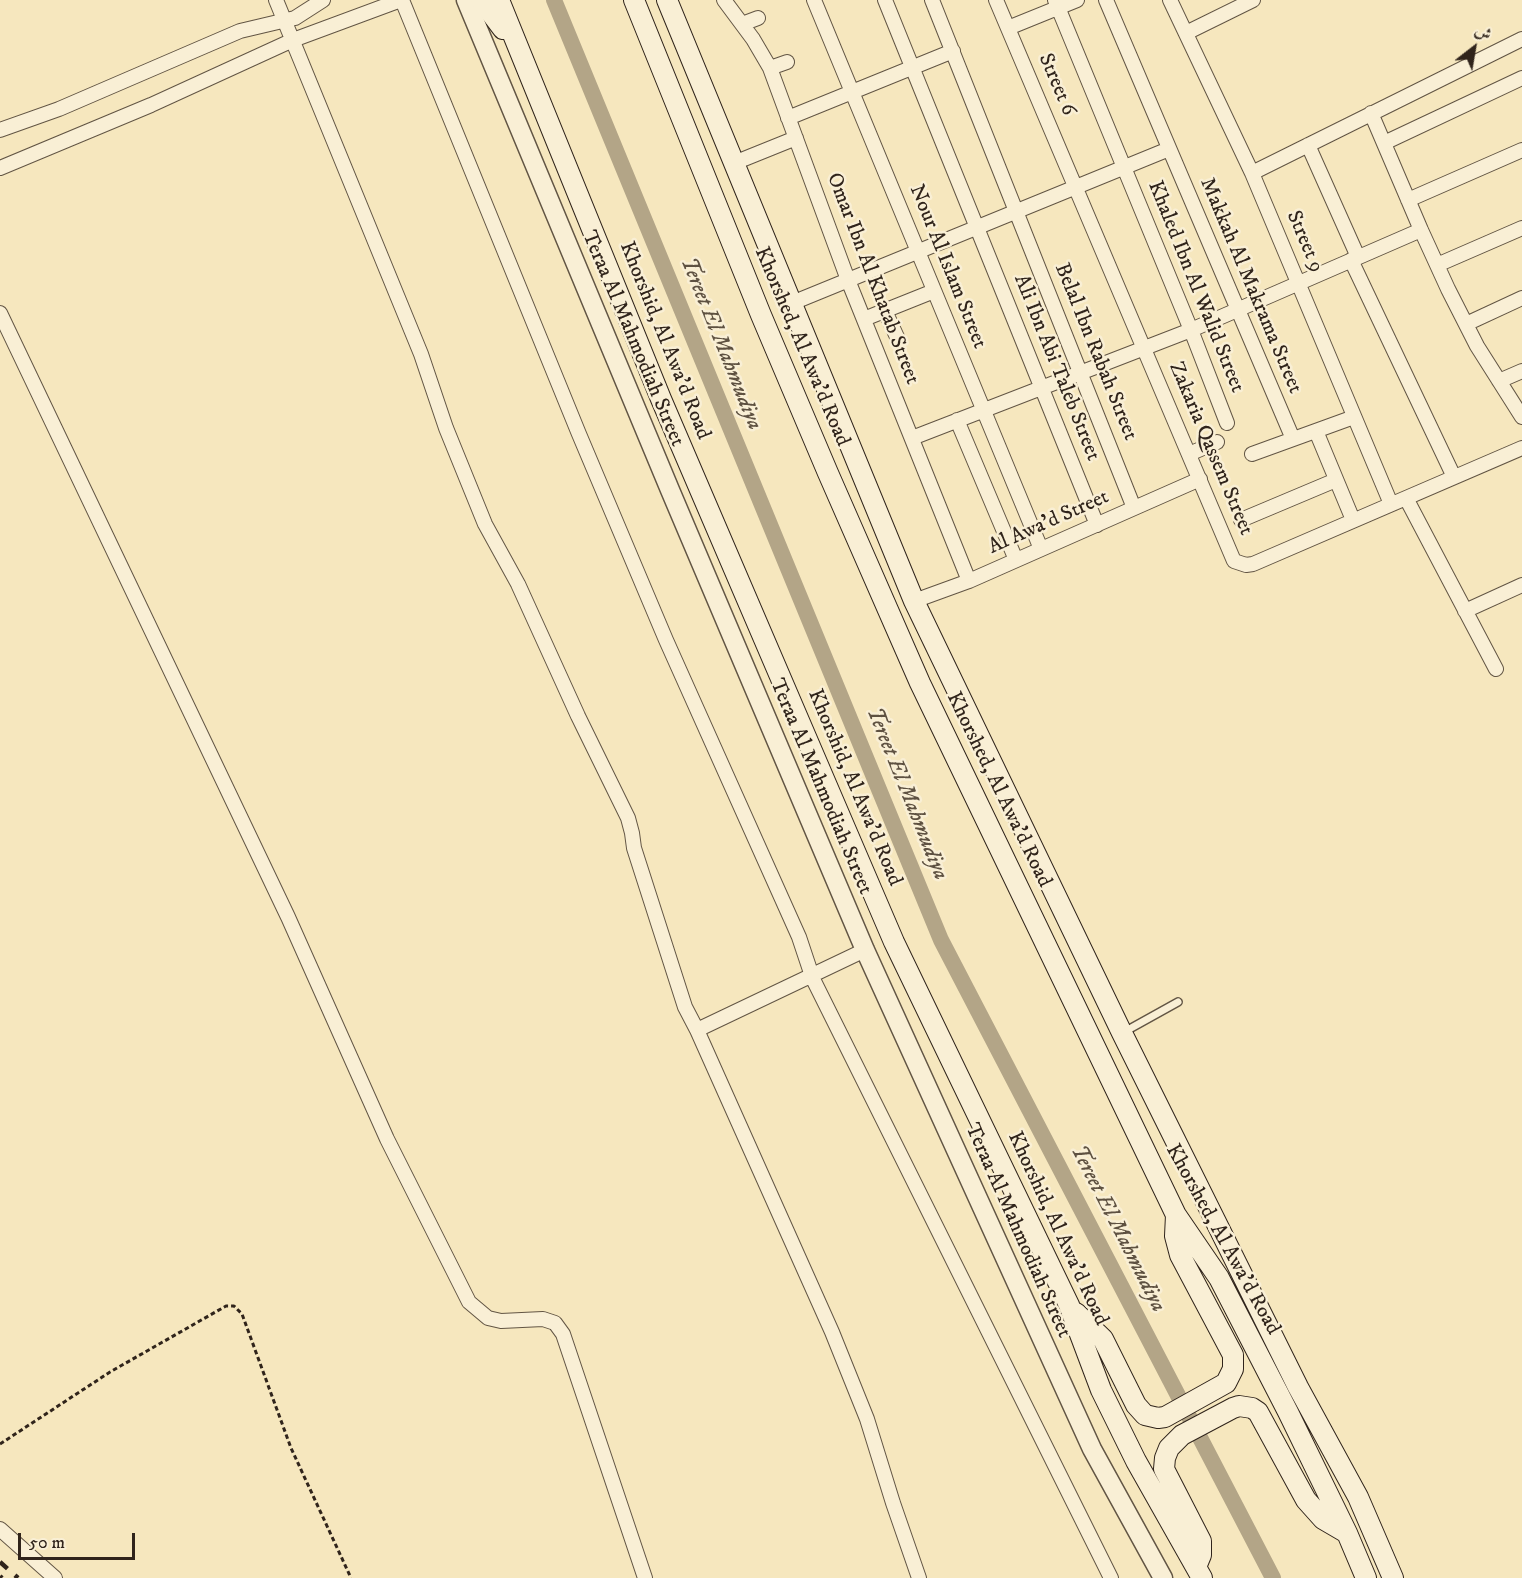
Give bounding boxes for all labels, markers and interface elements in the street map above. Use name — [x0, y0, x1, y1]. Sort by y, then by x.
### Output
north arrow — [1444, 18, 1504, 78]
text: ش — [1471, 20, 1495, 45]
street label: Street 6 — [1032, 50, 1080, 120]
street label: Omar Ibn Al Khatab Street — [820, 170, 924, 388]
street label: Makkah Al Makrama Street — [1193, 174, 1307, 398]
street label: Khaled Ibn Al Walid Street — [1141, 178, 1249, 396]
street label: Nour Al Islam Street — [903, 181, 991, 353]
street label: Street 9 — [1280, 207, 1328, 277]
street label: Teraa Al Mahmodiah Street — [575, 227, 689, 451]
street label: Khorshid, Al Awa'd Road — [613, 238, 715, 444]
street label: Khorshed, Al Awa'd Road — [748, 244, 854, 450]
water label: Tereet El Mahmudiya — [673, 254, 767, 434]
street label: Belal Ibn Rabah Street — [1048, 260, 1142, 444]
street label: Ali Ibn Abi Taleb Street — [1007, 271, 1105, 465]
street label: Zakaria Qassem Street — [1162, 359, 1258, 539]
street label: Al Awa'd Street — [985, 485, 1113, 561]
street label: Teraa Al Mahmodiah Street — [763, 675, 877, 899]
street label: Khorshid, Al Awa'd Road — [801, 686, 907, 890]
street label: Khorshed, Al Awa'd Road — [940, 688, 1056, 892]
water label: Tereet El Mahmudiya — [859, 704, 953, 884]
street label: Teraa Al Mahmodiah Street — [958, 1120, 1076, 1342]
street label: Khorshid, Al Awa'd Road — [1001, 1128, 1113, 1330]
street label: Khorshed, Al Awa'd Road — [1159, 1140, 1285, 1340]
water label: Tereet El Mahmudiya — [1063, 1141, 1171, 1317]
scale bar — [21, 1521, 138, 1559]
text: 50 m — [29, 1532, 65, 1554]

